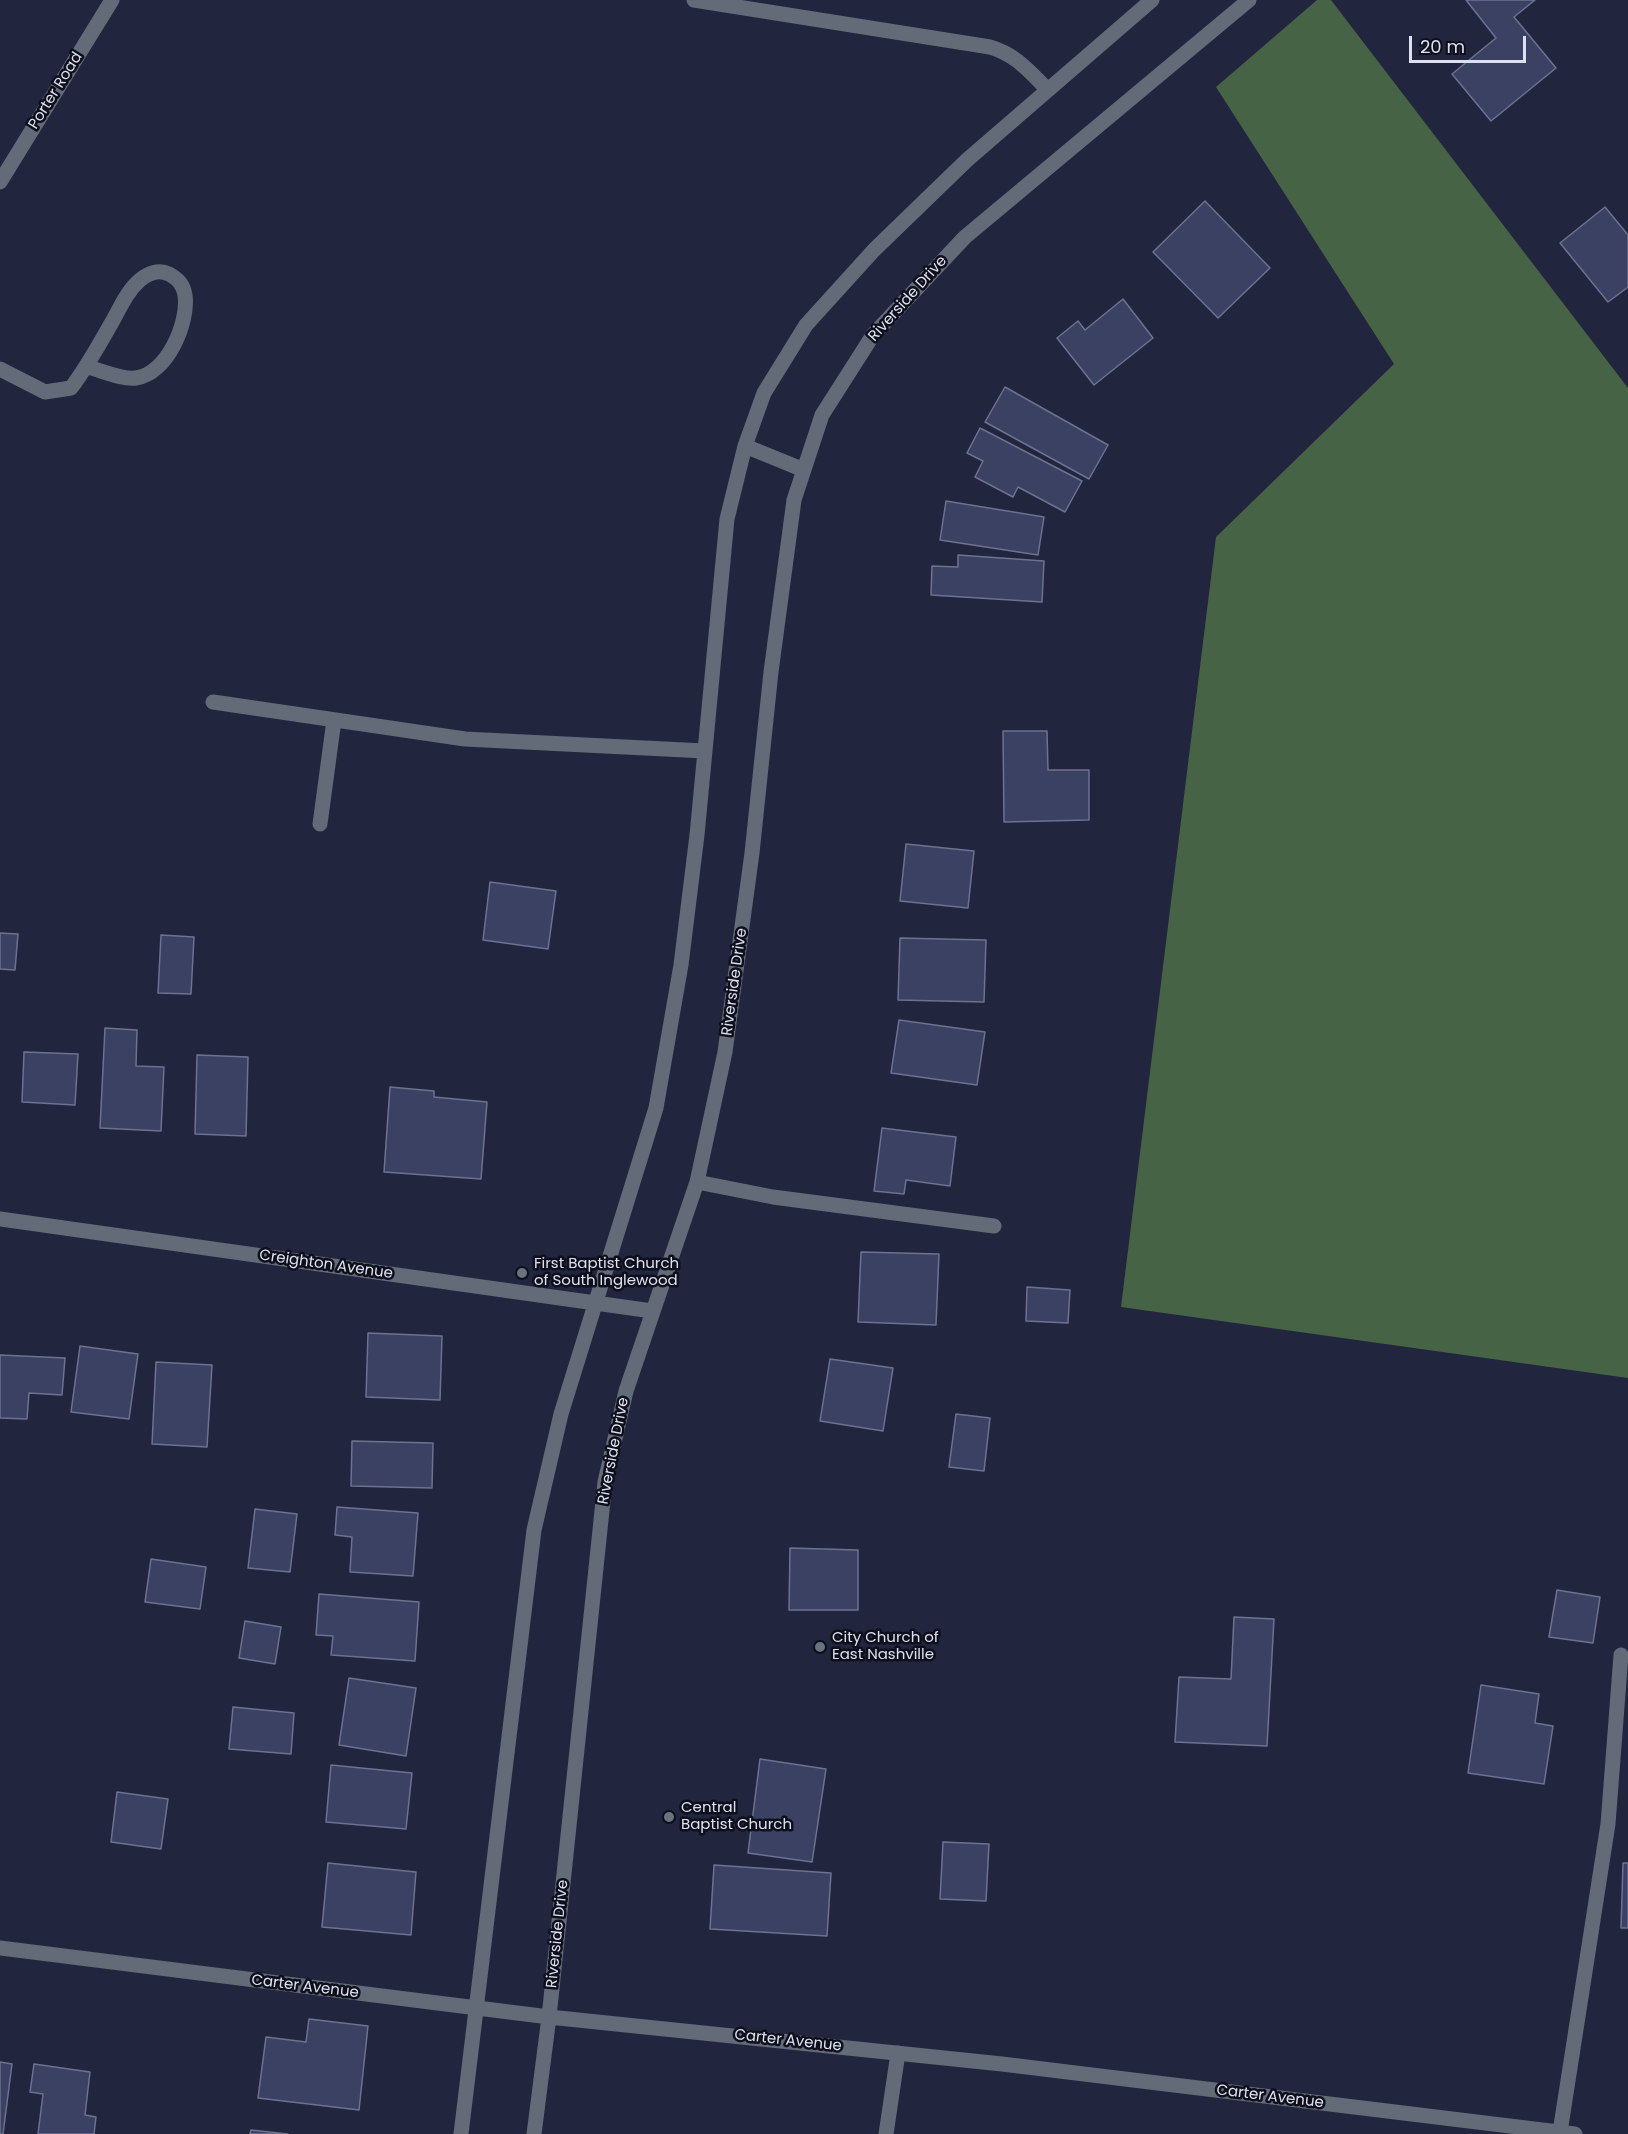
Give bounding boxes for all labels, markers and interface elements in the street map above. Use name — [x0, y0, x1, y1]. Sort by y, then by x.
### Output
scale bar — [1412, 24, 1529, 62]
text: 20 m — [1420, 34, 1465, 59]
street label: Porter Road — [25, 49, 87, 133]
street label: Riverside Drive — [865, 253, 951, 345]
street label: Riverside Drive — [719, 927, 751, 1037]
street label: Creighton Avenue — [258, 1247, 394, 1283]
place label: First Baptist Church of South Inglewood — [534, 1255, 679, 1290]
marker: First Baptist Church of South Inglewood — [515, 1266, 529, 1280]
street label: Riverside Drive — [595, 1396, 633, 1506]
place label: City Church of East Nashville — [832, 1629, 939, 1664]
marker: City Church of East Nashville — [813, 1640, 827, 1654]
place label: Central Baptist Church — [681, 1799, 792, 1834]
marker: Central Baptist Church — [662, 1810, 676, 1824]
street label: Riverside Drive — [543, 1879, 573, 1989]
street label: Carter Avenue — [250, 1971, 360, 2003]
street label: Carter Avenue — [733, 2026, 843, 2056]
street label: Carter Avenue — [1215, 2081, 1325, 2113]

